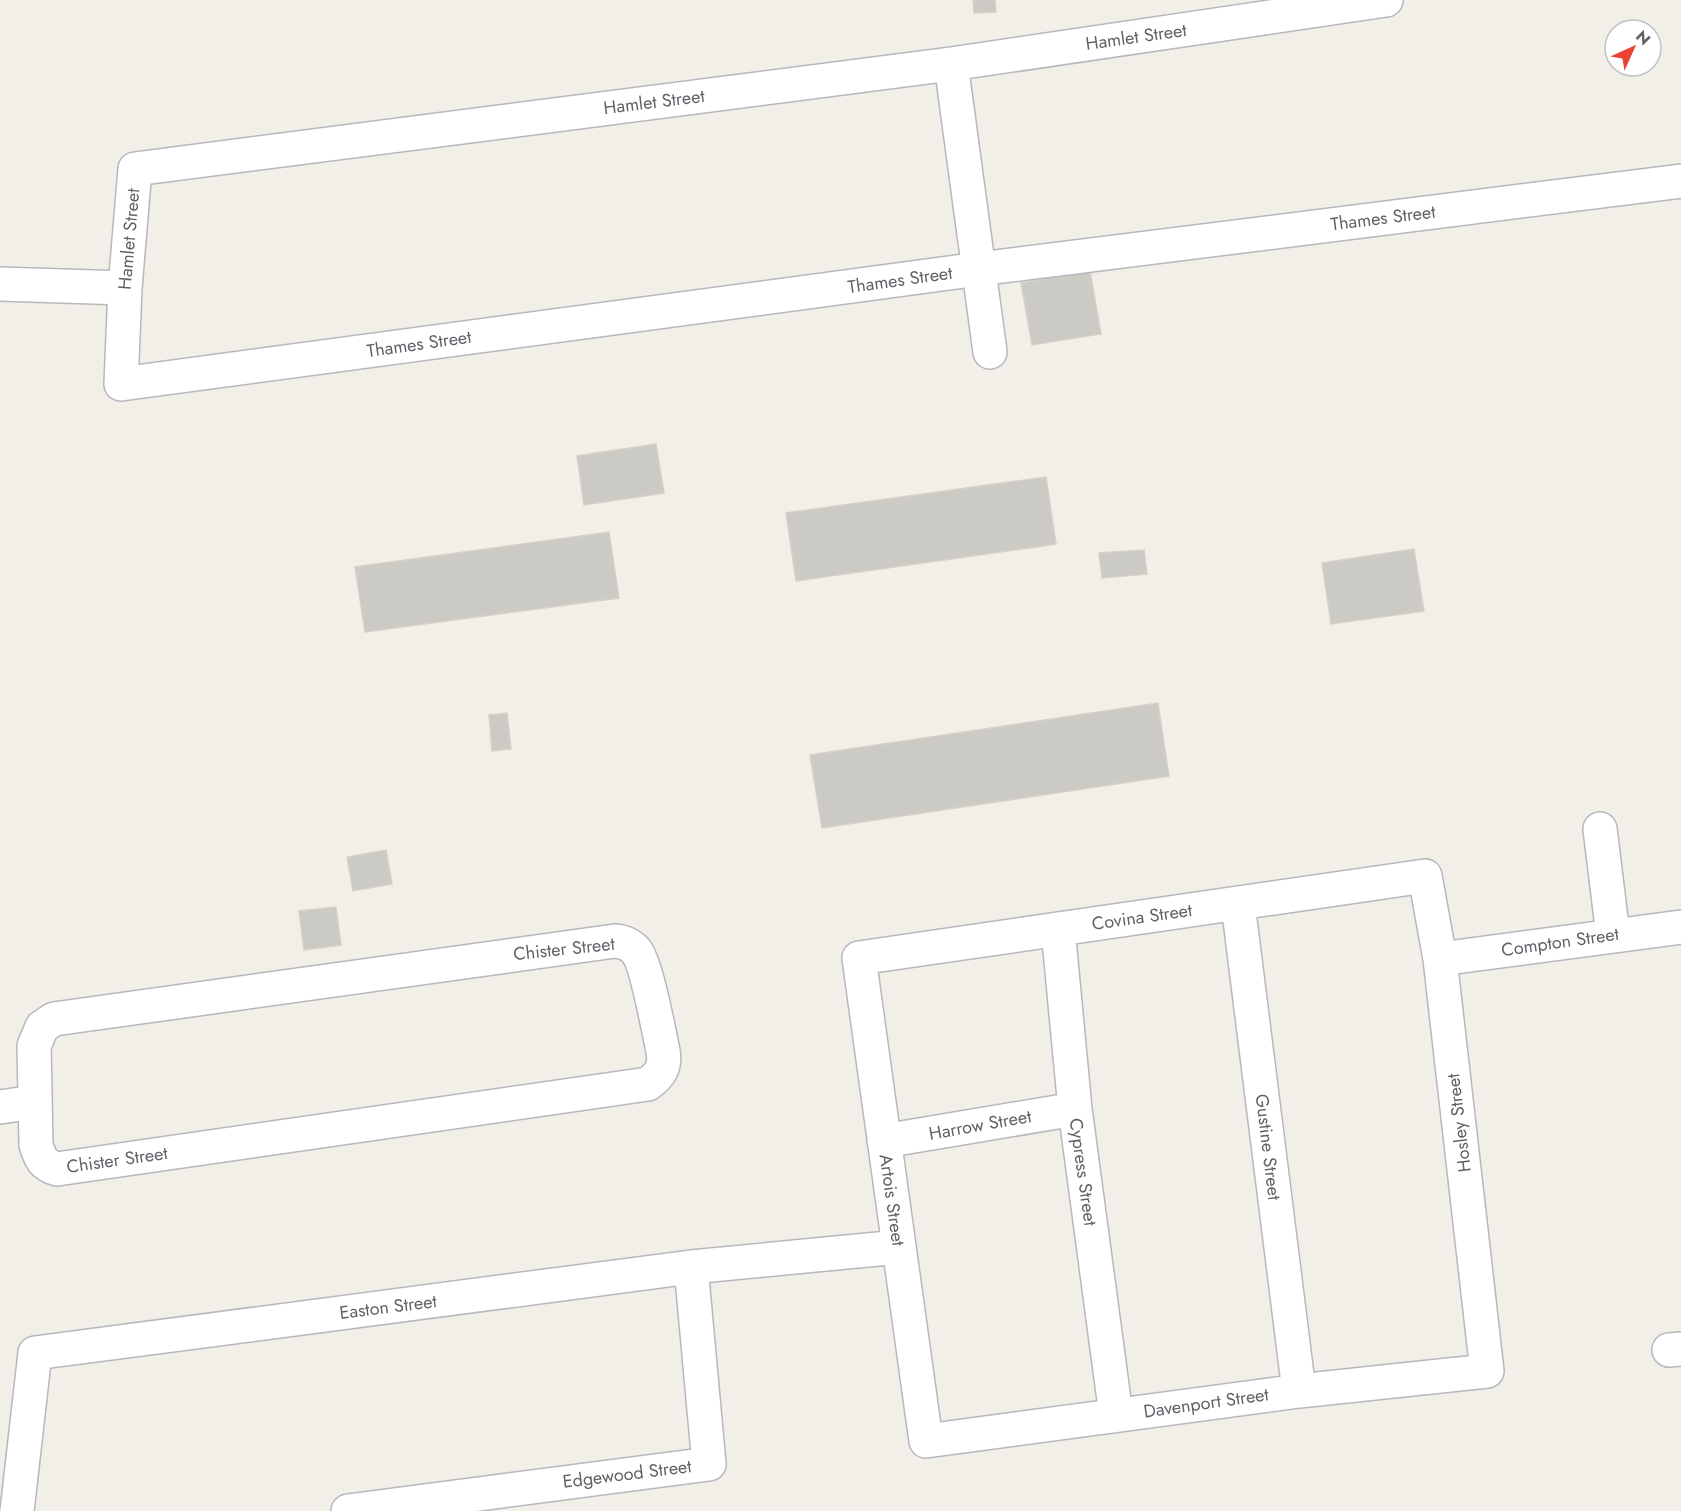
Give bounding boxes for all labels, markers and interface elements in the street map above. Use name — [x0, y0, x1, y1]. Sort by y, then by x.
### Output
street label: Hamlet Street — [1084, 17, 1189, 57]
north arrow — [1603, 18, 1663, 78]
text: N — [1631, 25, 1656, 50]
street label: Hamlet Street — [602, 83, 707, 121]
street label: Hamlet Street — [112, 187, 146, 291]
street label: Thames Street — [1329, 199, 1438, 237]
street label: Thames Street — [846, 260, 955, 300]
street label: Thames Street — [365, 324, 474, 364]
street label: Covina Street — [1090, 897, 1194, 937]
street label: Compton Street — [1500, 921, 1621, 963]
street label: Chister Street — [512, 931, 617, 967]
street label: Hosley Street — [1440, 1071, 1478, 1174]
street label: Gustine Street — [1249, 1092, 1287, 1202]
street label: Harrow Street — [927, 1103, 1034, 1147]
street label: Cypress Street — [1063, 1116, 1104, 1228]
street label: Chister Street — [65, 1140, 170, 1180]
street label: Artois Street — [873, 1152, 911, 1248]
street label: Easton Street — [338, 1288, 439, 1326]
street label: Davenport Street — [1142, 1381, 1271, 1425]
street label: Edgewood Street — [561, 1453, 694, 1495]

